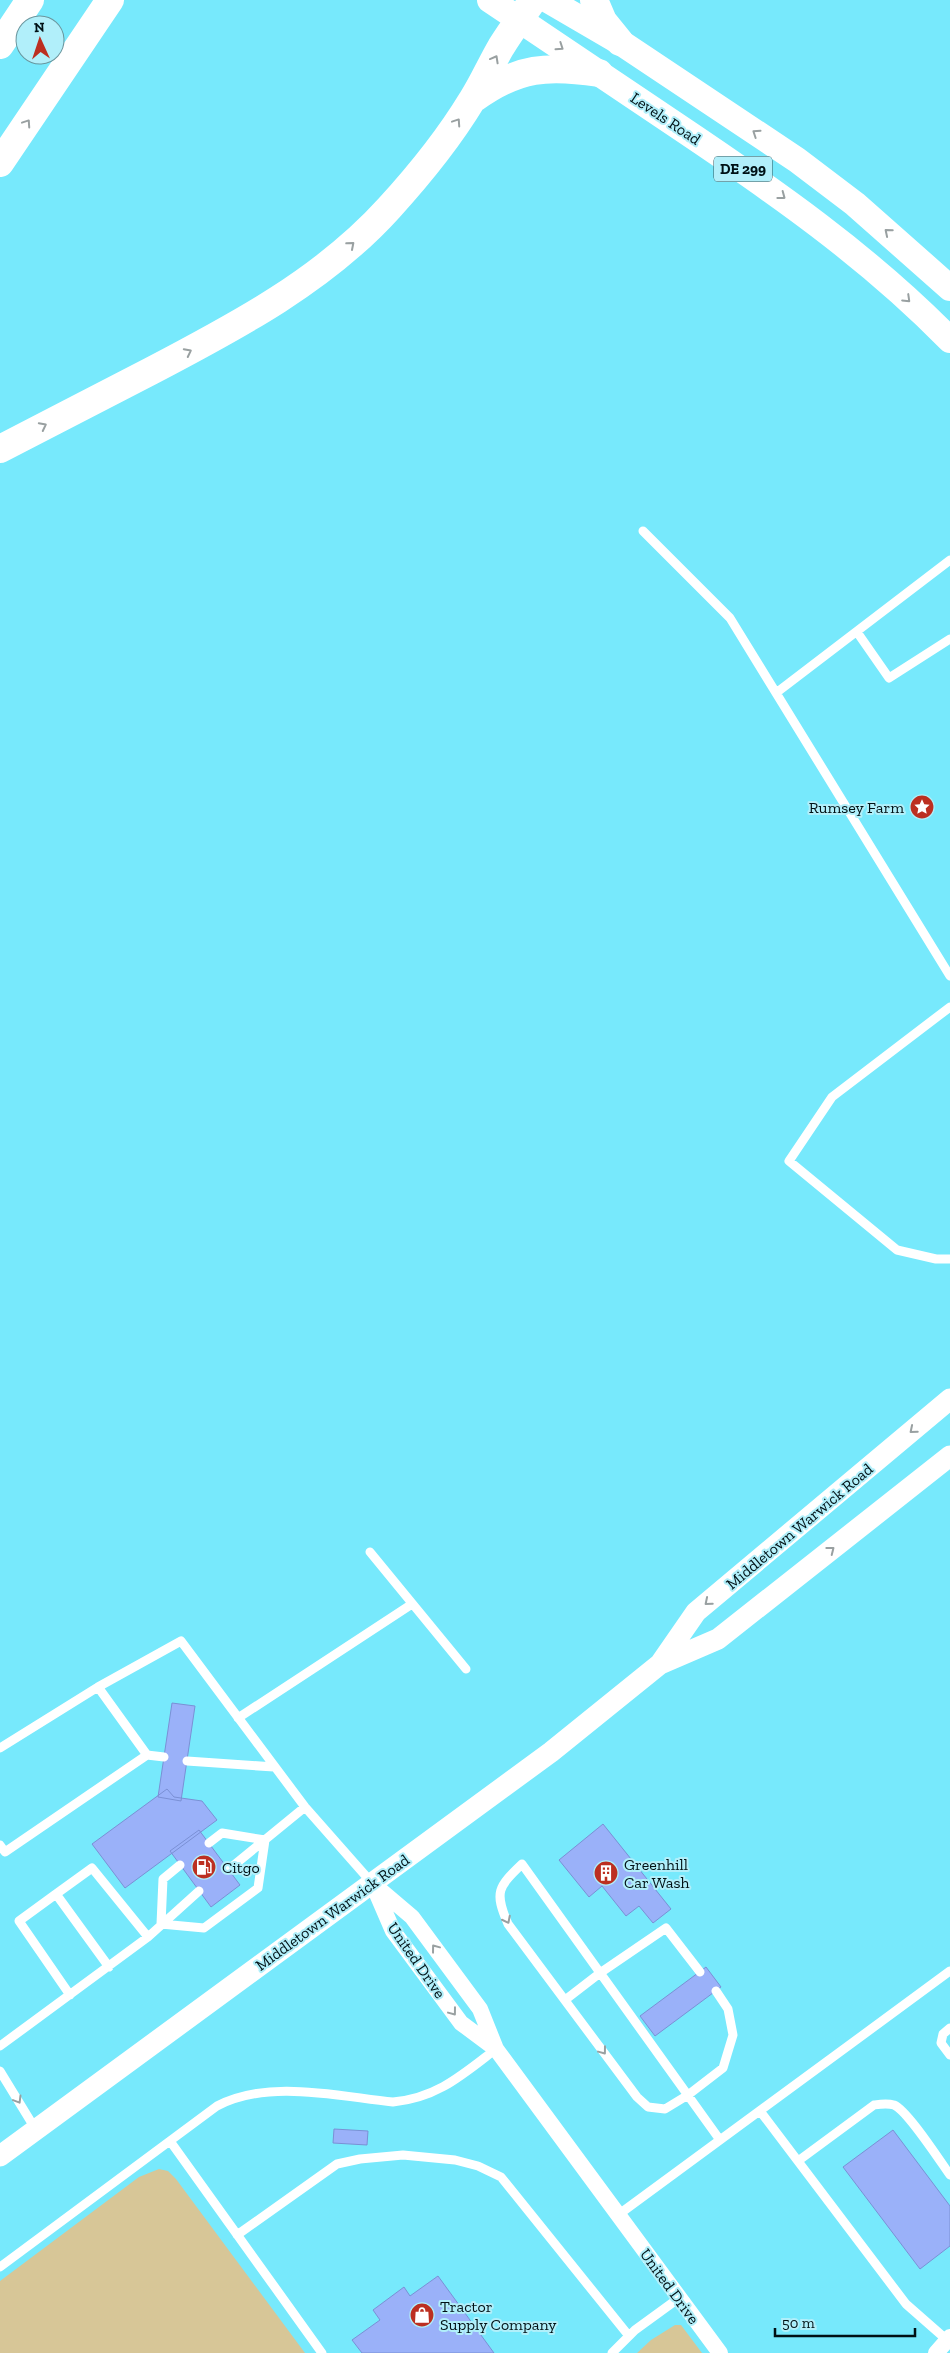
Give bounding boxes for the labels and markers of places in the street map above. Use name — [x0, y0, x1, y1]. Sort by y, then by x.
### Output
place icon: Rumsey Farm — [909, 794, 935, 820]
place label: Rumsey Farm — [809, 798, 904, 817]
fuel station icon: Citgo — [191, 1854, 217, 1880]
place label: Greenhill Car Wash — [624, 1855, 690, 1892]
place label: Citgo — [222, 1858, 260, 1877]
building icon: Greenhill Car Wash — [593, 1860, 619, 1886]
place label: Tractor Supply Company — [440, 2297, 557, 2334]
shop icon: Tractor Supply Company — [409, 2302, 435, 2328]

